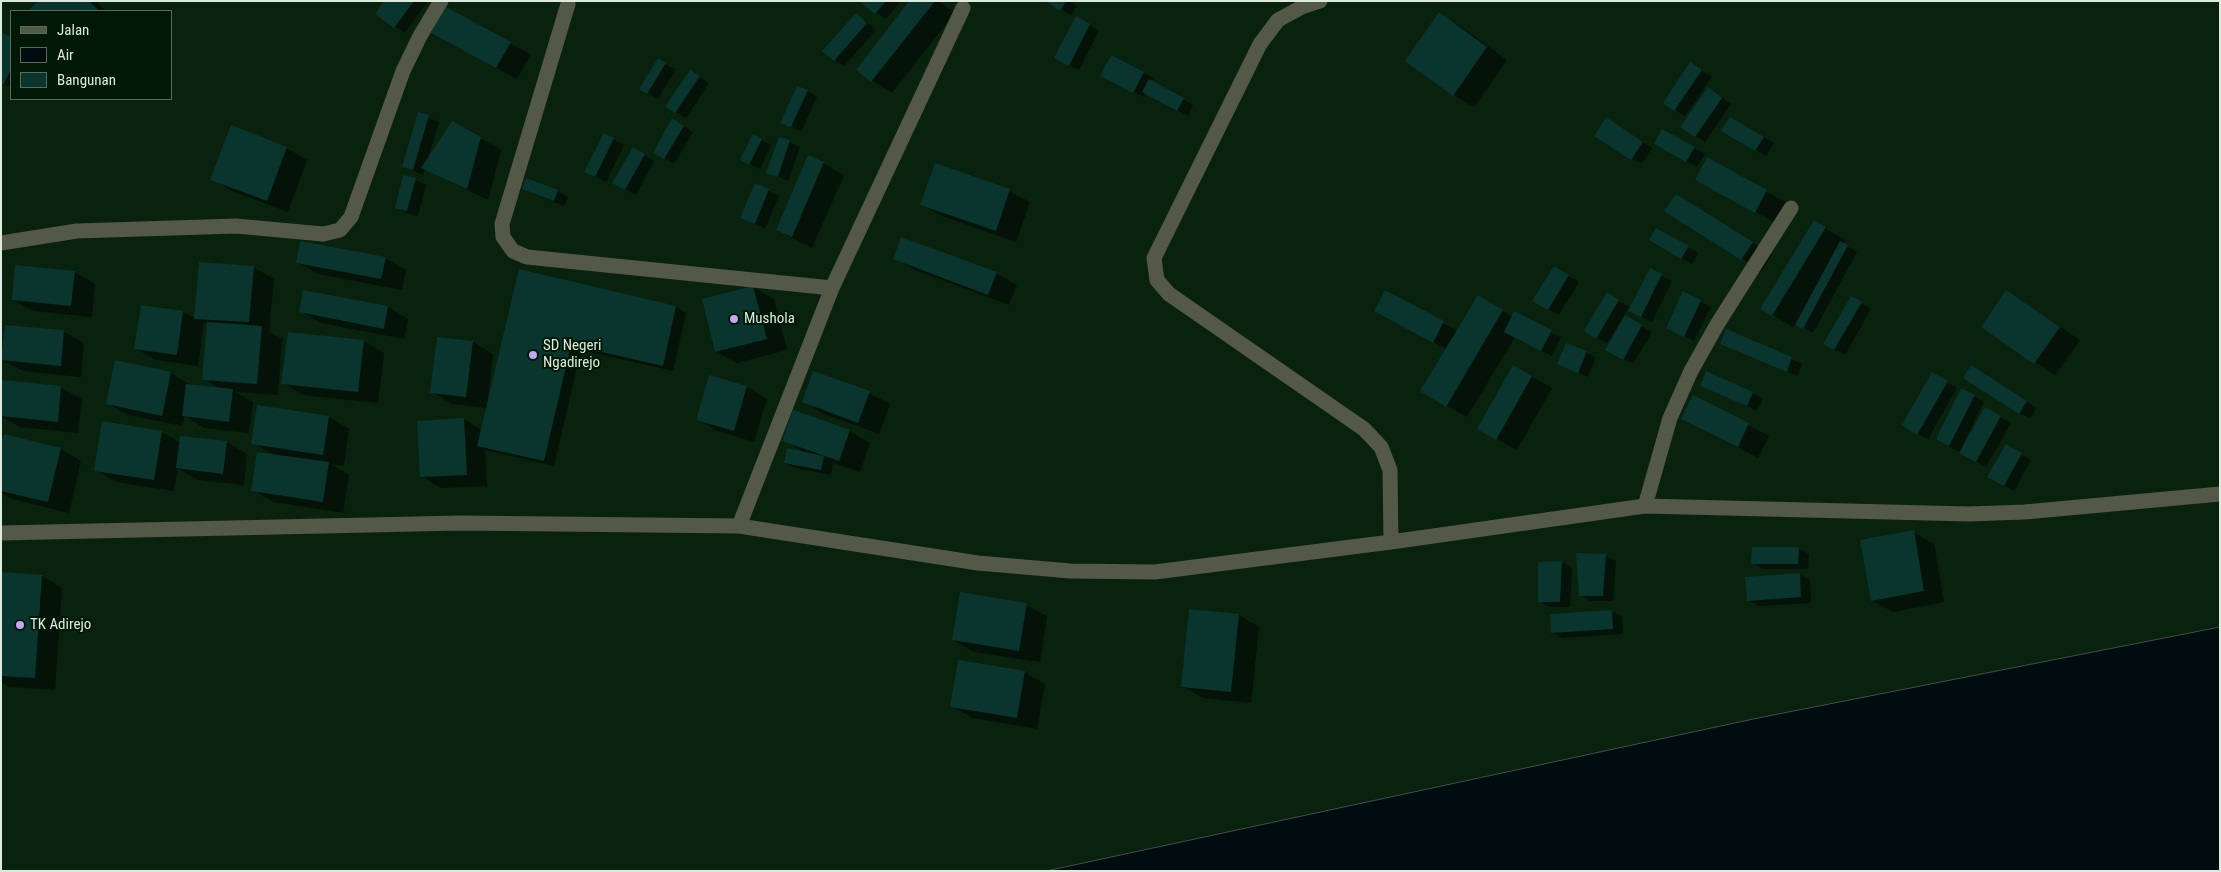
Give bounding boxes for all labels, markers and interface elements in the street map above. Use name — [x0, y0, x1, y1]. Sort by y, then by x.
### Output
legend — [10, 10, 172, 100]
text: Jalan — [57, 21, 89, 39]
text: Air — [57, 46, 74, 64]
text: Bangunan — [57, 71, 116, 89]
place label: Mushola — [744, 310, 795, 328]
marker: Mushola — [728, 313, 740, 325]
place label: SD Negeri Ngadirejo — [543, 337, 602, 372]
marker: SD Negeri Ngadirejo — [527, 349, 539, 361]
place label: TK Adirejo — [30, 616, 91, 634]
marker: TK Adirejo — [14, 619, 26, 631]

